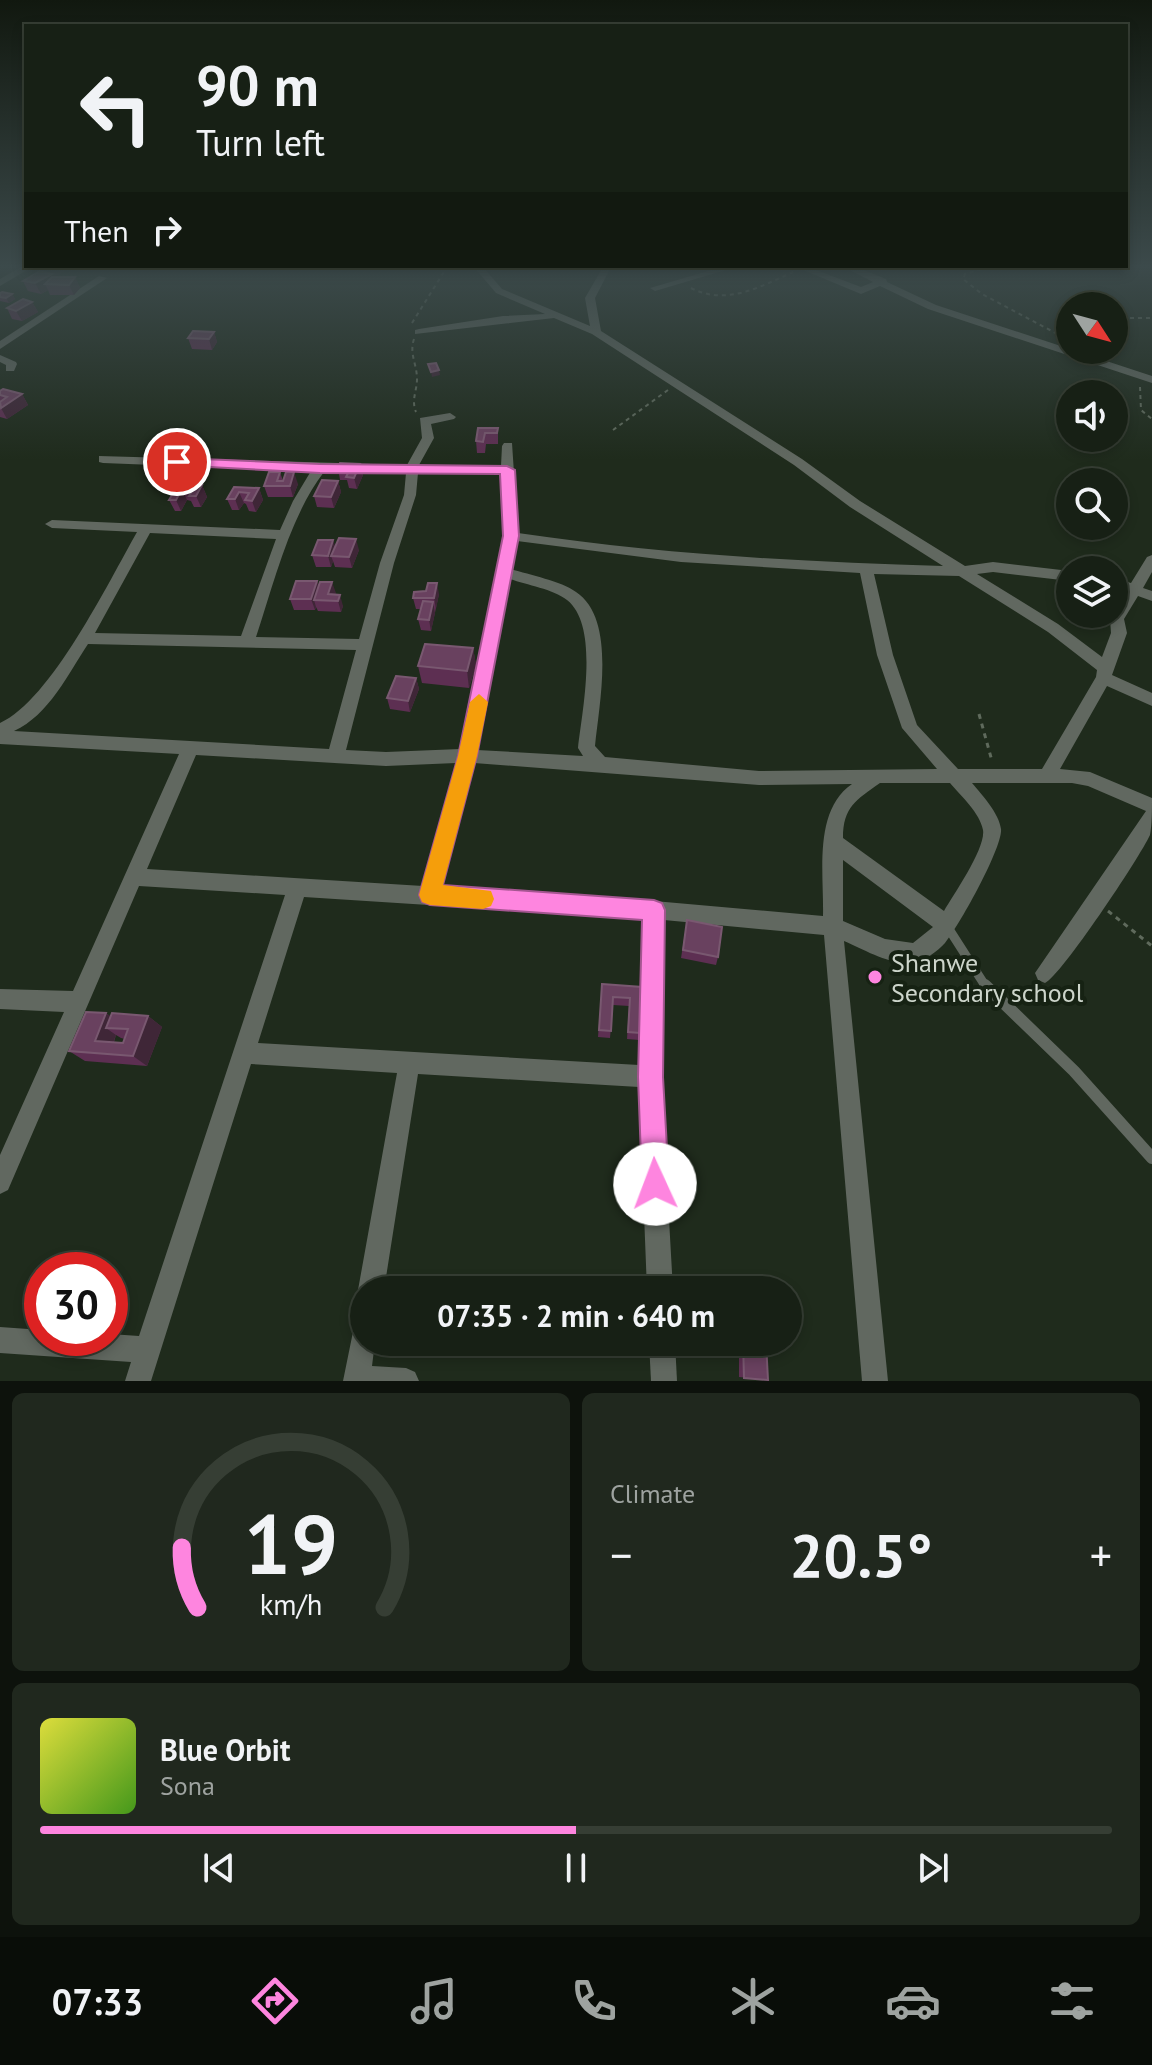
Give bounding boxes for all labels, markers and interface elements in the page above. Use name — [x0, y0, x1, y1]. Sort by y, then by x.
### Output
text: 90 m — [196, 49, 319, 121]
icon: left — [64, 56, 168, 160]
text: Turn left — [196, 119, 325, 166]
icon: right — [145, 208, 189, 252]
text: Then — [64, 211, 129, 250]
north arrow — [1056, 292, 1128, 364]
map controls — [1056, 292, 1128, 628]
button: sound — [1056, 380, 1128, 452]
pin — [143, 428, 211, 496]
icon: arrive — [155, 440, 199, 484]
button: search — [1056, 468, 1128, 540]
button: layers — [1056, 556, 1128, 628]
place label: Shanwe Secondary school — [891, 946, 1084, 1009]
marker: Shanwe Secondary school — [866, 968, 884, 986]
position arrow — [613, 1142, 697, 1226]
speed limit sign: 30 — [24, 1252, 128, 1356]
text: 07:35 · 2 min · 640 m — [437, 1296, 715, 1335]
text: Climate — [610, 1477, 695, 1510]
text: 19 — [244, 1489, 338, 1597]
text: 20.5° — [789, 1516, 933, 1594]
text: − — [610, 1526, 632, 1583]
text: + — [1090, 1526, 1112, 1583]
text: km/h — [260, 1586, 322, 1623]
text: Blue Orbit — [160, 1730, 290, 1769]
text: Sona — [160, 1769, 215, 1802]
icon: previous — [197, 1846, 241, 1890]
icon: pause — [554, 1846, 598, 1890]
icon: next — [911, 1846, 955, 1890]
icon: directions — [247, 1973, 303, 2029]
icon: music — [406, 1973, 462, 2029]
icon: phone — [566, 1973, 622, 2029]
icon: climate — [725, 1973, 781, 2029]
icon: car — [885, 1973, 941, 2029]
icon: filters — [1044, 1973, 1100, 2029]
text: 07:33 — [52, 1978, 143, 2025]

